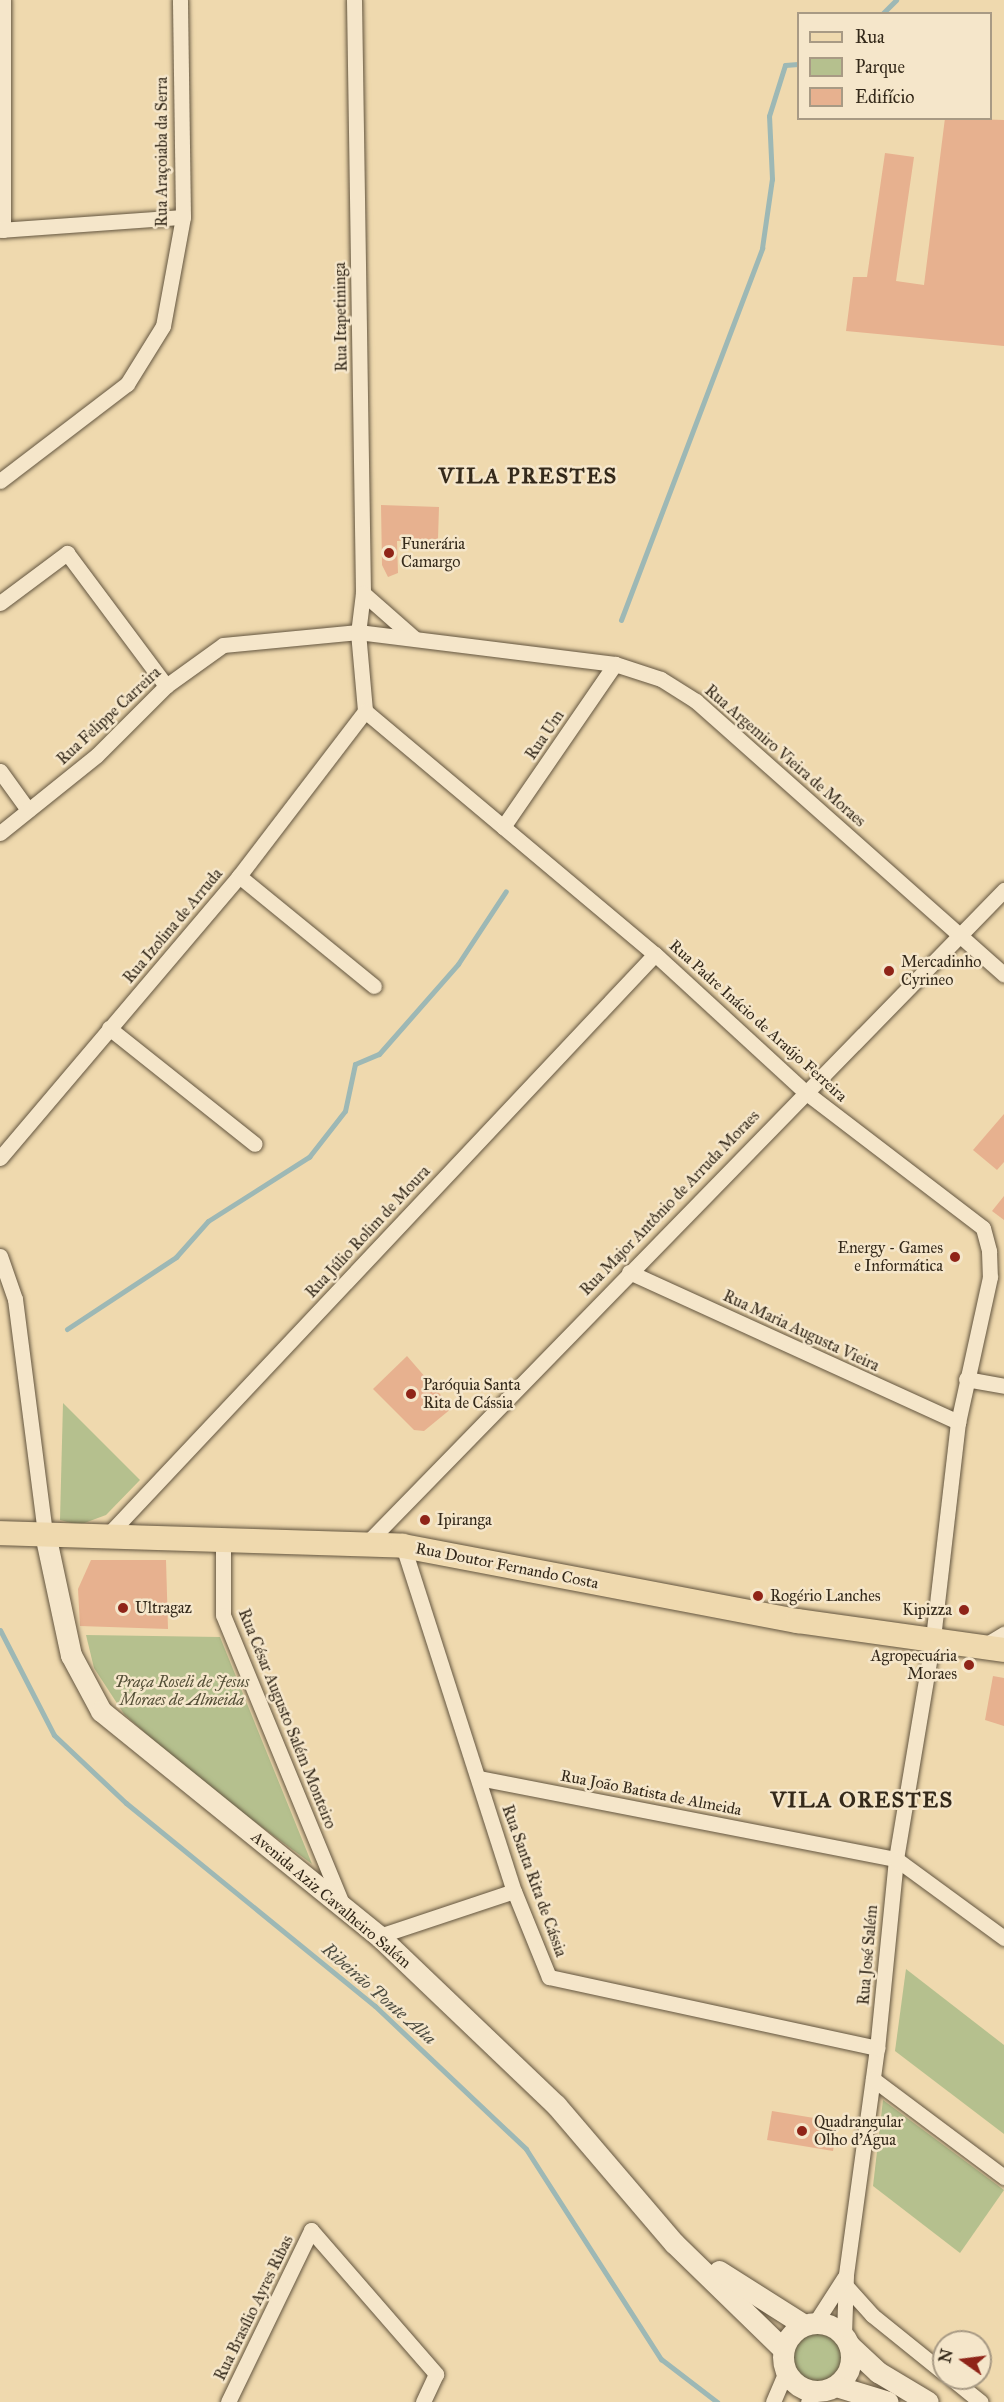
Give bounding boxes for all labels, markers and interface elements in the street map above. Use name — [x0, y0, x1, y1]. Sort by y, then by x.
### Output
legend — [797, 12, 992, 120]
text: Rua — [855, 26, 885, 48]
text: Parque — [855, 56, 905, 78]
street label: Rua Araçoiaba da Serra — [152, 77, 172, 227]
text: Edifício — [855, 86, 914, 108]
street label: Rua Itapetininga — [330, 262, 352, 372]
district label: VILA PRESTES — [438, 463, 618, 489]
place label: Funerária Camargo — [401, 534, 465, 572]
marker: Funerária Camargo — [382, 546, 396, 560]
street label: Rua Felippe Carreira — [53, 663, 165, 769]
street label: Rua Argemiro Vieira de Moraes — [701, 681, 869, 831]
street label: Rua Um — [522, 707, 568, 763]
street label: Rua Izolina de Arruda — [119, 865, 227, 987]
street label: Rua Padre Inácio de Araújo Ferreira — [665, 936, 851, 1106]
place label: Mercadinho Cyrineo — [901, 952, 982, 990]
marker: Mercadinho Cyrineo — [882, 964, 896, 978]
street label: Rua Major Antônio de Arruda Moraes — [576, 1106, 764, 1300]
street label: Rua Júlio Rolim de Moura — [302, 1162, 434, 1302]
place label: Energy - Games e Informática — [837, 1238, 943, 1276]
marker: Energy - Games e Informática — [948, 1250, 962, 1264]
street label: Rua Maria Augusta Vieira — [720, 1286, 882, 1376]
place label: Paróquia Santa Rita de Cássia — [423, 1375, 520, 1413]
marker: Paróquia Santa Rita de Cássia — [404, 1387, 418, 1401]
place label: Ipiranga — [437, 1510, 492, 1530]
marker: Ipiranga — [418, 1513, 432, 1527]
street label: Rua Doutor Fernando Costa — [414, 1539, 600, 1593]
place label: Rogério Lanches — [770, 1586, 881, 1606]
marker: Rogério Lanches — [751, 1589, 765, 1603]
place label: Ultragaz — [135, 1598, 192, 1618]
place label: Kipizza — [902, 1600, 952, 1620]
marker: Ultragaz — [116, 1601, 130, 1615]
marker: Kipizza — [957, 1603, 971, 1617]
street label: Rua César Augusto Salém Monteiro — [234, 1606, 340, 1832]
place label: Agropecuária Moraes — [871, 1646, 957, 1684]
marker: Agropecuária Moraes — [962, 1658, 976, 1672]
park label: Praça Roseli de Jesus Moraes de Almeida — [115, 1672, 249, 1710]
street label: Rua João Batista de Almeida — [559, 1766, 743, 1820]
district label: VILA ORESTES — [770, 1787, 954, 1813]
street label: Rua Santa Rita de Cássia — [498, 1802, 570, 1960]
street label: Avenida Aziz Cavalheiro Salém — [247, 1827, 415, 1973]
street label: Rua José Salém — [854, 1904, 882, 2006]
water label: Ribeirão Ponte Alta — [318, 1939, 440, 2049]
place label: Quadrangular Olho d'Água — [814, 2112, 903, 2150]
marker: Quadrangular Olho d'Água — [795, 2124, 809, 2138]
street label: Rua Brasílio Ayres Ribas — [211, 2232, 297, 2384]
north arrow — [932, 2330, 992, 2390]
text: N — [935, 2347, 957, 2365]

